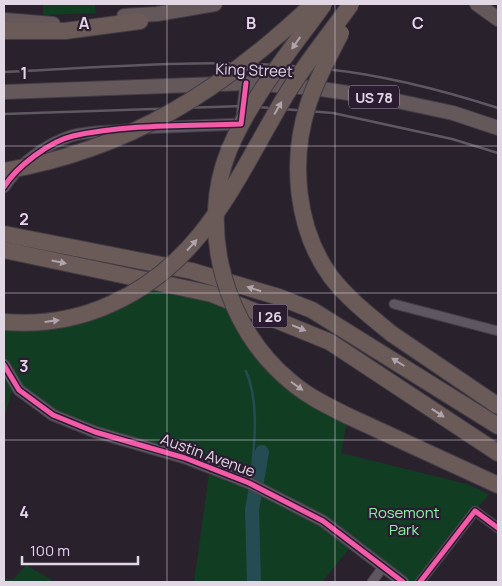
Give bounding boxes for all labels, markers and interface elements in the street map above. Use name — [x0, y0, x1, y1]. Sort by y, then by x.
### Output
text: A — [79, 12, 90, 34]
text: B — [246, 12, 256, 34]
text: C — [412, 12, 424, 34]
one-way arrow — [291, 36, 301, 50]
street label: King Street — [215, 58, 293, 82]
text: 1 — [20, 62, 28, 84]
road number: US 78 — [349, 85, 399, 108]
one-way arrow — [274, 101, 283, 115]
text: 2 — [19, 208, 29, 230]
one-way arrow — [186, 240, 198, 252]
one-way arrow — [52, 258, 67, 266]
one-way arrow — [246, 285, 261, 293]
road number: I 26 — [252, 304, 288, 328]
one-way arrow — [45, 317, 61, 325]
one-way arrow — [292, 325, 307, 332]
text: 3 — [19, 355, 29, 377]
one-way arrow — [391, 358, 404, 367]
one-way arrow — [290, 381, 303, 392]
one-way arrow — [431, 408, 444, 418]
street label: Austin Avenue — [158, 428, 258, 482]
text: 4 — [19, 501, 29, 523]
park label: Rosemont Park — [368, 502, 440, 540]
scale bar — [22, 534, 139, 566]
text: 100 m — [30, 540, 70, 561]

